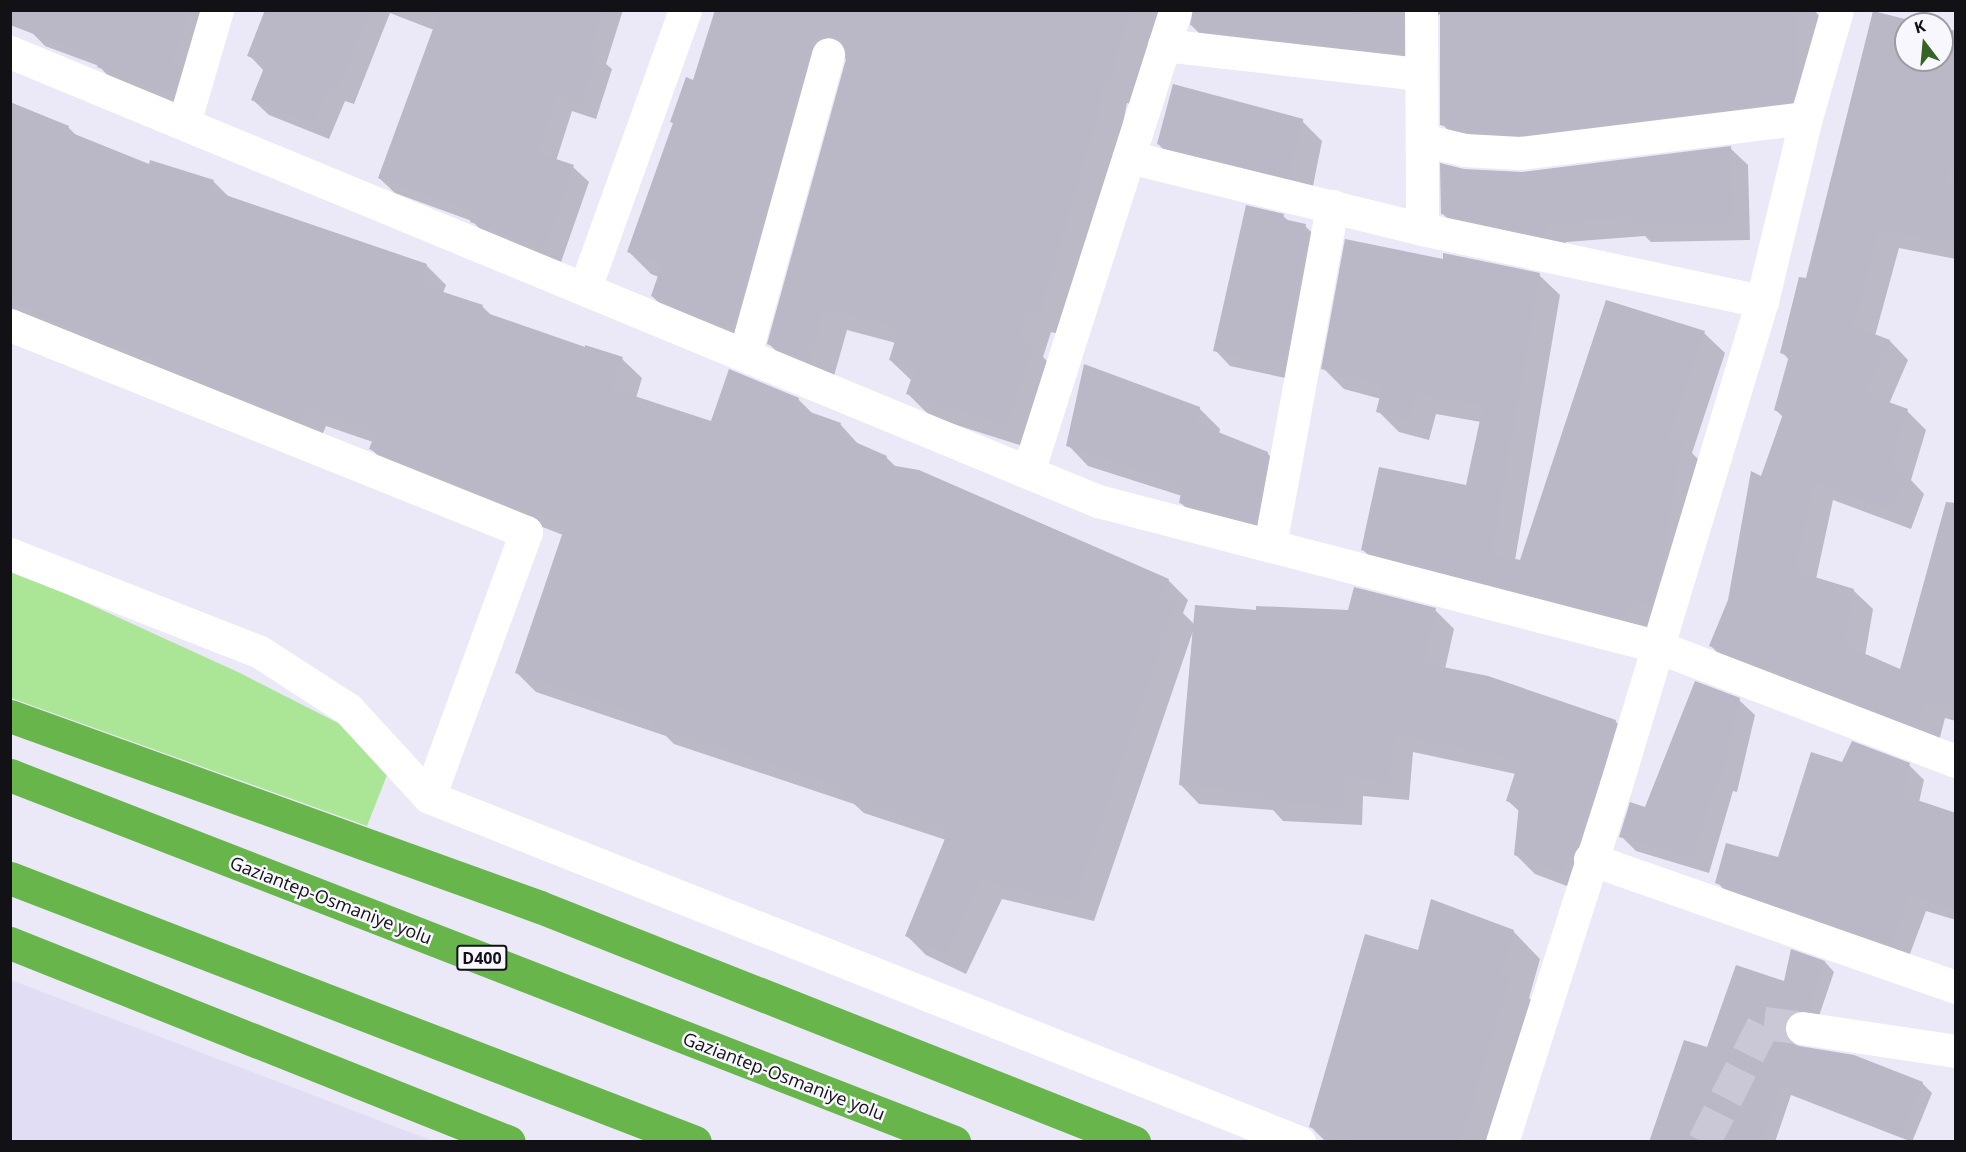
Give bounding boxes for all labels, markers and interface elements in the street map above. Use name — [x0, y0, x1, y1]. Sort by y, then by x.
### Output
north arrow — [1894, 12, 1954, 72]
text: K — [1911, 15, 1928, 39]
street label: Gaziantep-Osmaniye yolu — [227, 851, 435, 949]
road number: D400 — [455, 945, 509, 971]
street label: Gaziantep-Osmaniye yolu — [680, 1027, 888, 1125]

